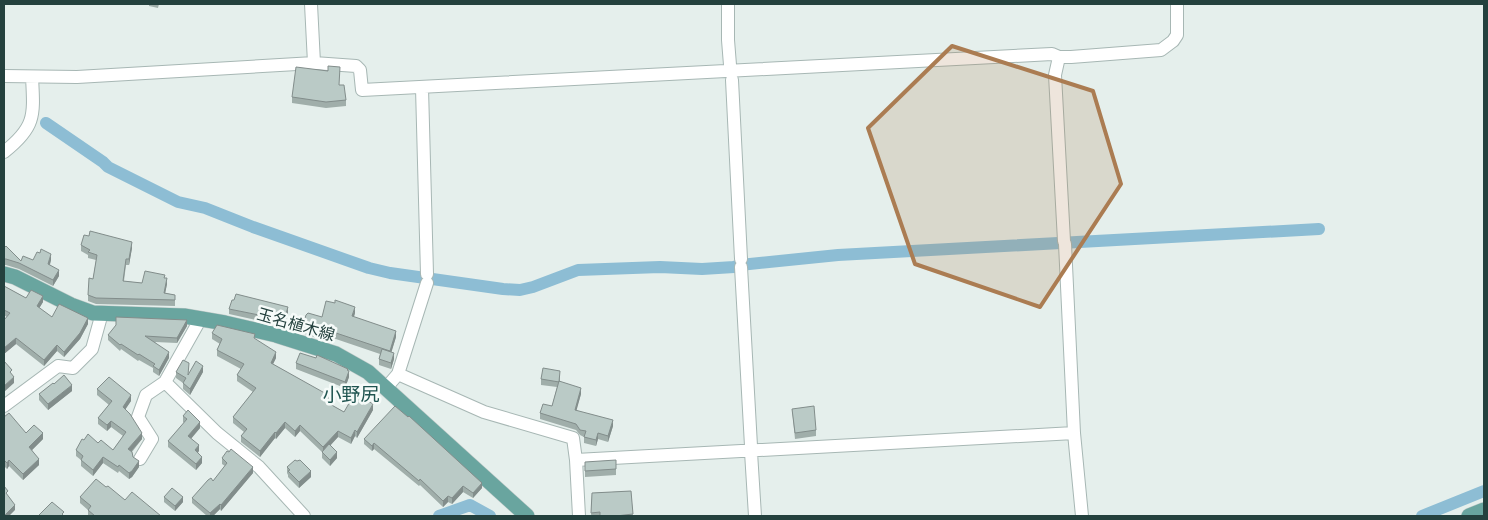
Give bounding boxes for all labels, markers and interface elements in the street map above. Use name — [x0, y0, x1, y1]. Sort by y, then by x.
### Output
street label: 玉名植木線 — [255, 302, 337, 346]
district label: 小野尻 — [322, 381, 380, 407]

